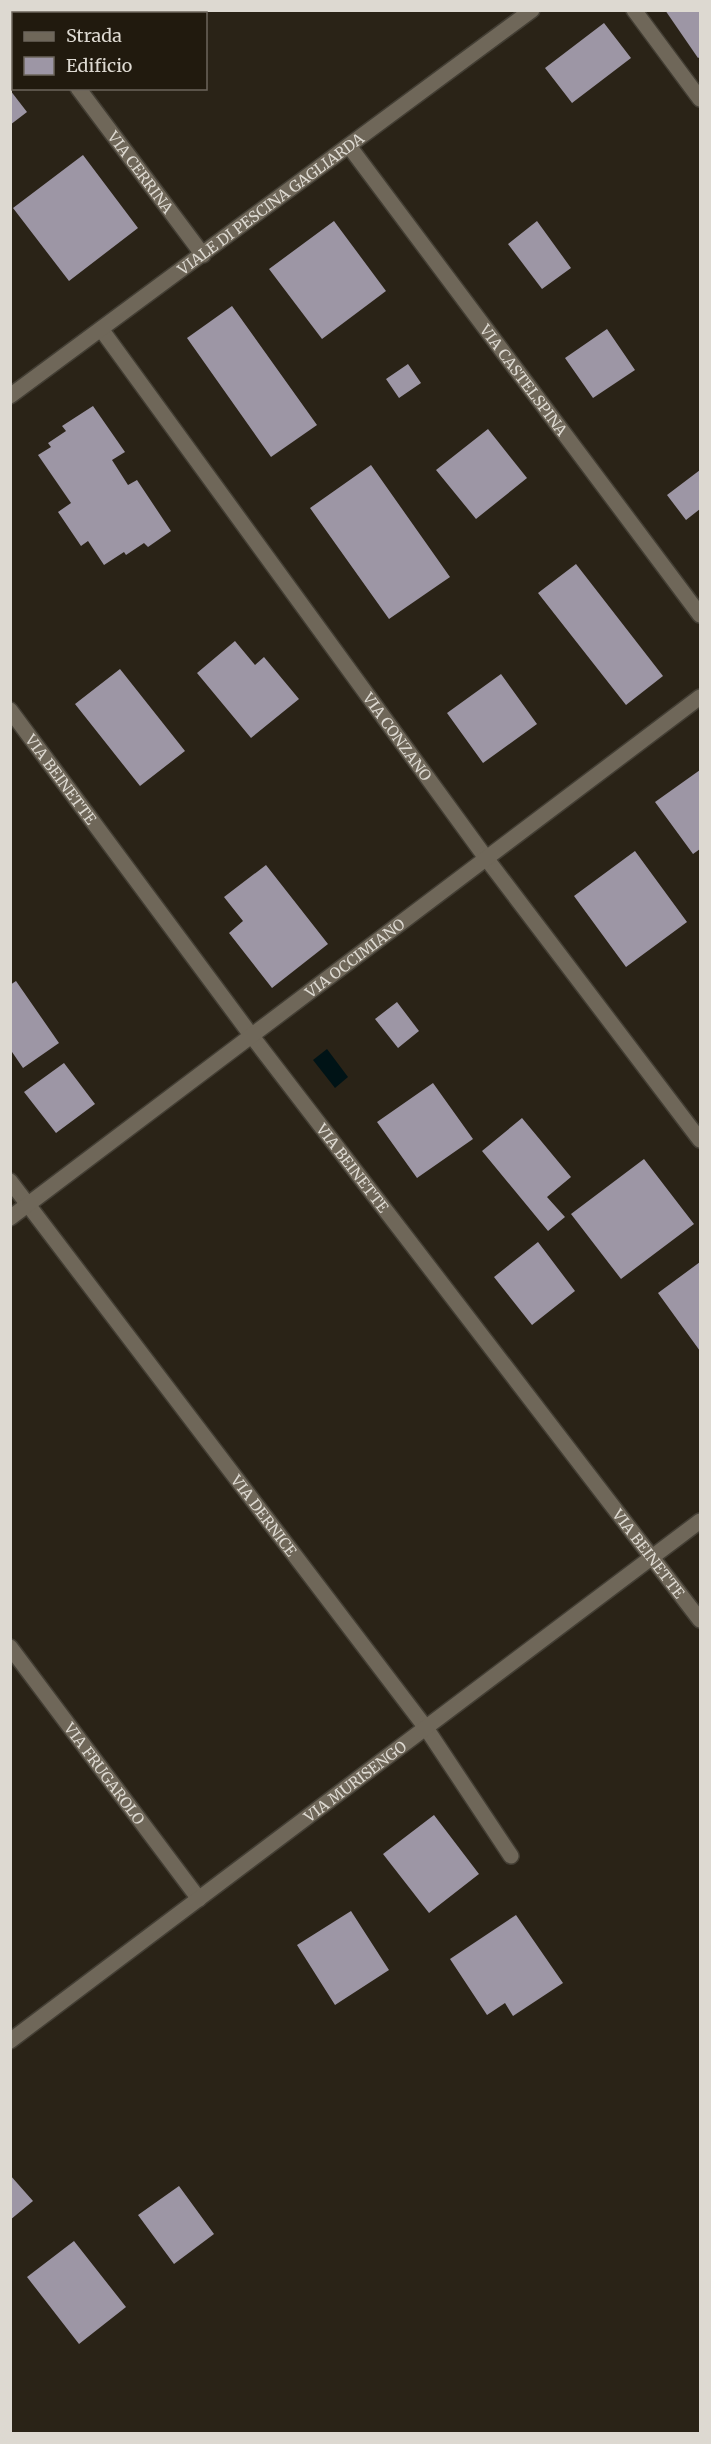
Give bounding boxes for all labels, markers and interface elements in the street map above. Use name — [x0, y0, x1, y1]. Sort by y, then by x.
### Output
legend — [12, 12, 207, 90]
text: Strada — [66, 24, 122, 47]
text: Edificio — [66, 54, 132, 77]
street label: VIA CERRINA — [103, 126, 178, 217]
street label: VIALE DI PESCINA GAGLIARDA — [173, 128, 368, 279]
street label: VIA CASTELSPINA — [476, 320, 572, 439]
street label: VIA CONZANO — [359, 688, 436, 785]
street label: VIA BEINETTE — [21, 730, 101, 828]
street label: VIA OCCIMIANO — [300, 914, 409, 1002]
street label: VIA BEINETTE — [312, 1119, 393, 1216]
street label: VIA DERNICE — [227, 1470, 301, 1560]
street label: VIA BEINETTE — [608, 1504, 689, 1602]
street label: VIA FRUGAROLO — [60, 1718, 149, 1828]
street label: VIA MURISENGO — [299, 1736, 410, 1826]

